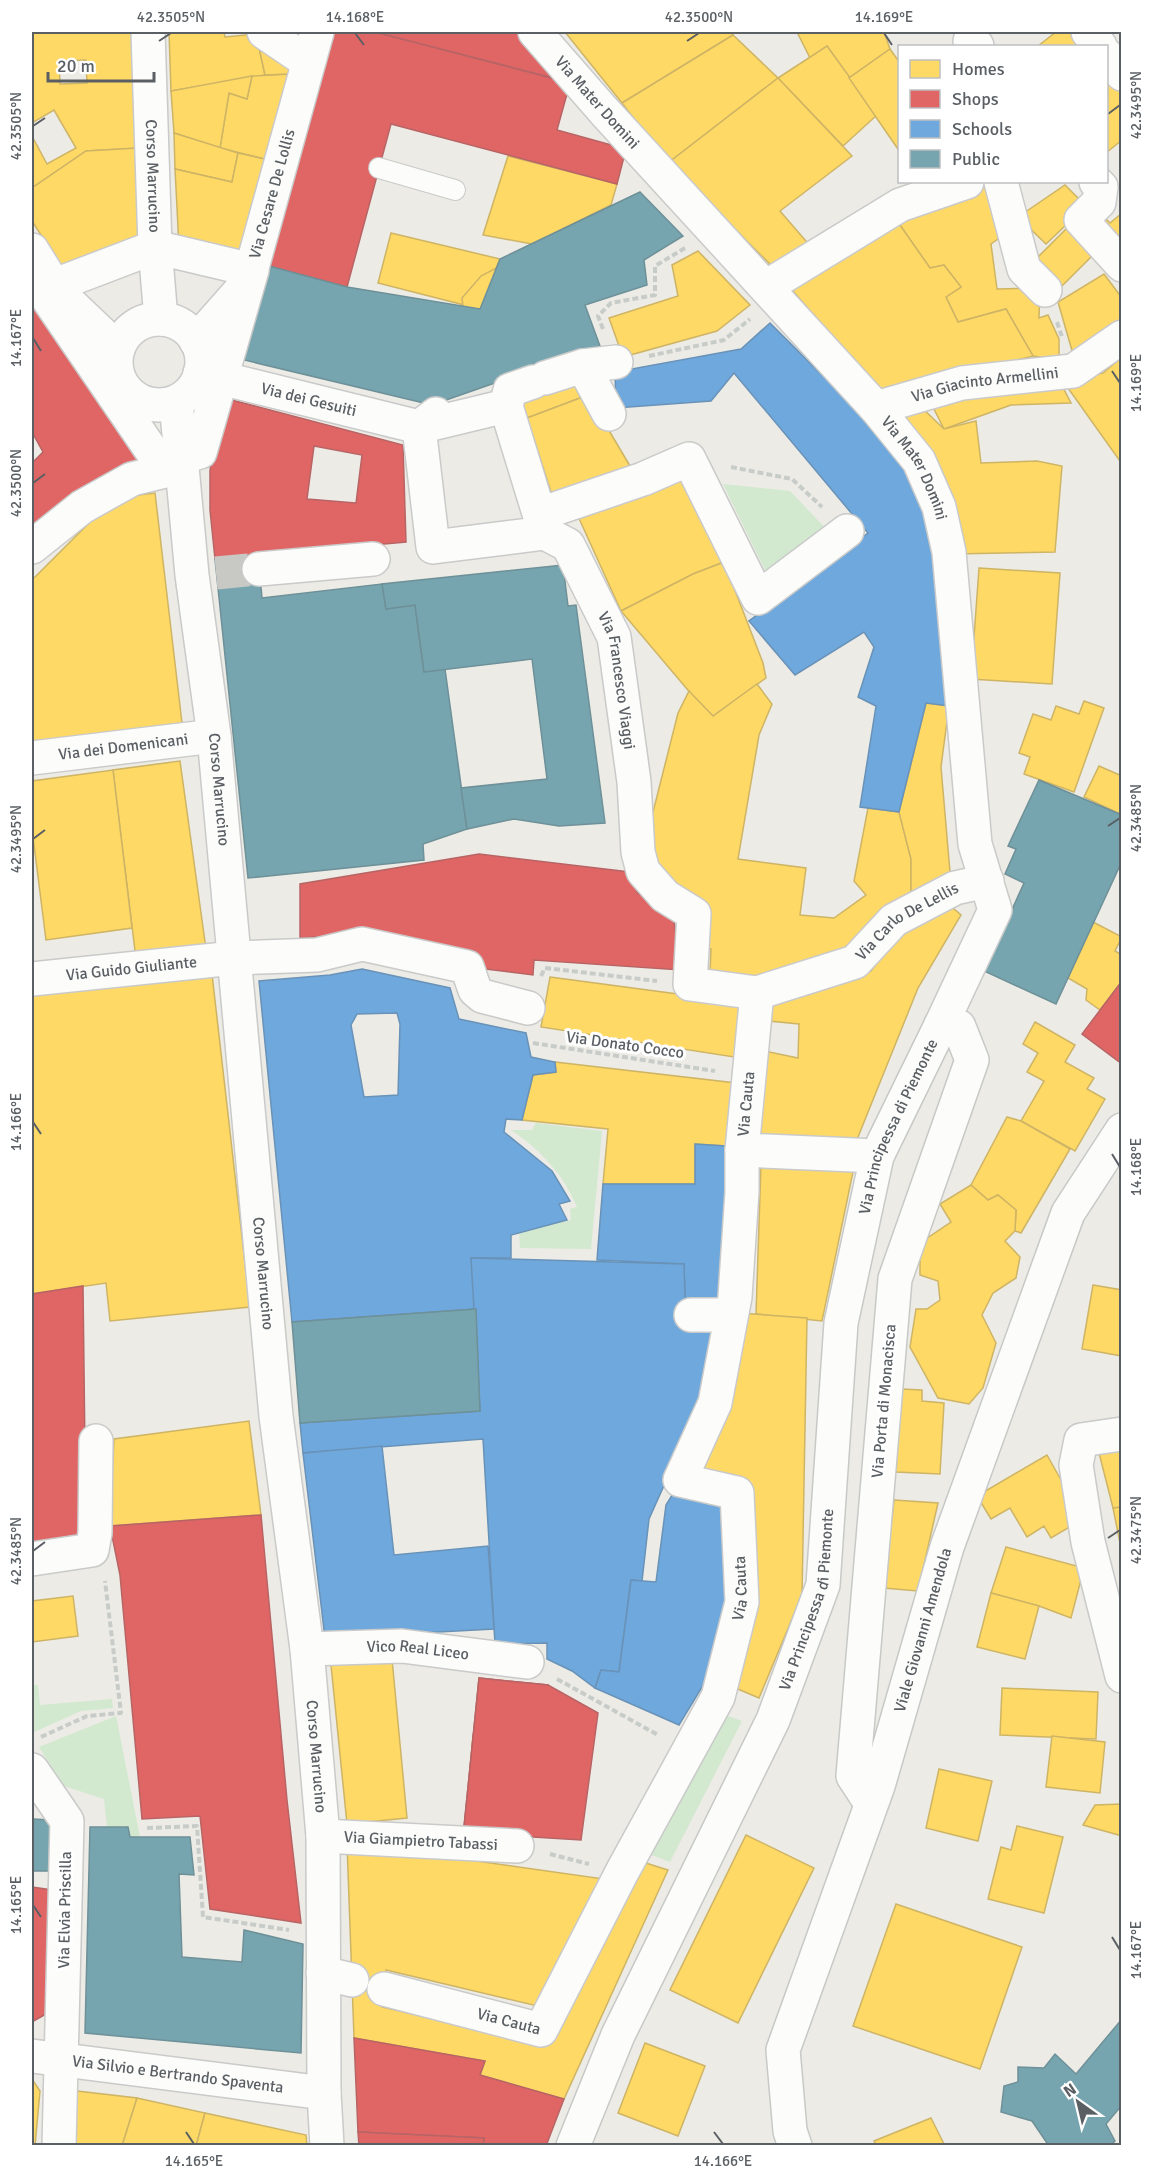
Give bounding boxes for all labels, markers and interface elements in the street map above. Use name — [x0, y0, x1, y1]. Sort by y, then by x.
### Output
text: 42.3505°N — [137, 8, 205, 26]
text: 14.168°E — [326, 8, 384, 26]
text: 42.3500°N — [665, 8, 733, 26]
text: 14.169°E — [855, 8, 913, 26]
scale bar — [48, 45, 154, 83]
legend — [898, 45, 1108, 183]
street label: Via Mater Domini — [551, 52, 644, 153]
text: 20 m — [57, 55, 95, 77]
text: Homes — [952, 58, 1005, 80]
text: 42.3495°N — [1127, 71, 1145, 139]
text: Shops — [952, 88, 999, 110]
text: 42.3505°N — [7, 92, 25, 160]
text: Schools — [952, 118, 1012, 140]
street label: Corso Marrucino — [141, 119, 165, 233]
street label: Via Cesare De Lollis — [245, 127, 300, 261]
text: Public — [952, 148, 1000, 170]
text: 14.167°E — [7, 309, 25, 367]
text: 14.169°E — [1127, 354, 1145, 412]
street label: Via Giacinto Armellini — [909, 363, 1059, 407]
street label: Via dei Gesuiti — [259, 378, 359, 421]
street label: Via Mater Domini — [877, 412, 952, 522]
text: 42.3500°N — [7, 449, 25, 517]
street label: Via Francesco Viaggi — [593, 608, 639, 751]
street label: Via dei Domenicani — [57, 729, 190, 765]
street label: Corso Marrucino — [204, 732, 234, 847]
text: 42.3485°N — [1127, 784, 1145, 852]
text: 42.3495°N — [7, 805, 25, 873]
street label: Via Carlo De Lellis — [851, 878, 962, 965]
street label: Via Guido Giuliante — [65, 952, 198, 985]
street label: Via Donato Cocco — [565, 1027, 685, 1063]
street label: Via Principessa di Piemonte — [855, 1036, 943, 1216]
street label: Via Cauta — [733, 1070, 759, 1137]
text: 14.166°E — [7, 1093, 25, 1151]
text: 14.168°E — [1127, 1138, 1145, 1196]
street label: Corso Marrucino — [248, 1216, 278, 1331]
street label: Via Porta di Monacisca — [867, 1323, 901, 1479]
text: 42.3475°N — [1127, 1496, 1145, 1564]
street label: Via Principessa di Piemonte — [775, 1508, 838, 1694]
text: 42.3485°N — [7, 1517, 25, 1585]
street label: Viale Giovanni Amendola — [890, 1545, 956, 1715]
street label: Via Cauta — [728, 1555, 752, 1623]
street label: Vico Real Liceo — [366, 1636, 470, 1664]
street label: Corso Marrucino — [301, 1699, 331, 1814]
street label: Via Giampietro Tabassi — [343, 1827, 498, 1855]
street label: Via Elvia Priscilla — [54, 1851, 76, 1969]
text: 14.165°E — [7, 1876, 25, 1934]
text: 14.167°E — [1127, 1921, 1145, 1979]
street label: Via Cauta — [475, 2004, 543, 2040]
street label: Via Silvio e Bertrando Spaventa — [71, 2051, 285, 2098]
north arrow — [1048, 2072, 1108, 2132]
text: N — [1060, 2079, 1080, 2102]
text: 14.165°E — [165, 2152, 223, 2170]
text: 14.166°E — [694, 2152, 752, 2170]

